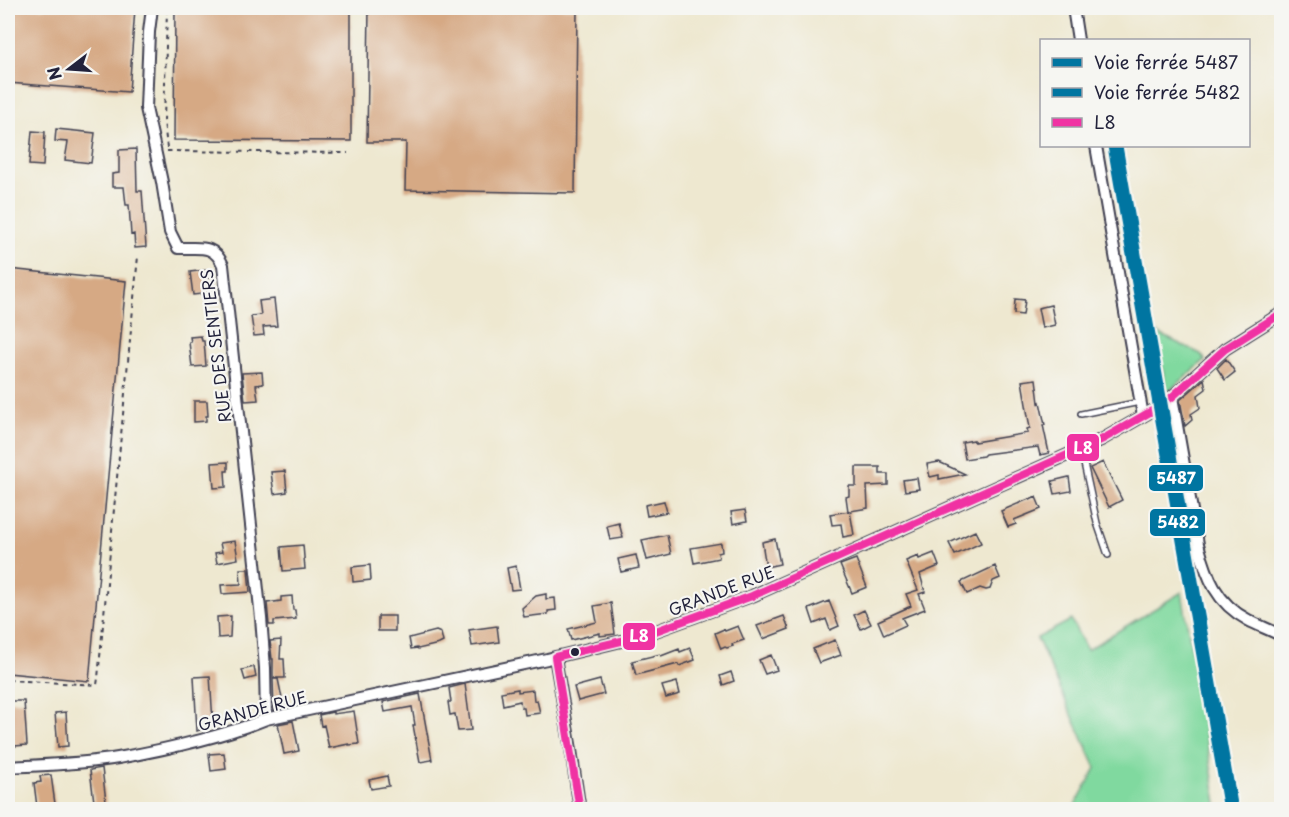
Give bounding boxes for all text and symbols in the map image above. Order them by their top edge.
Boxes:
north arrow [39,39,99,99]
legend [1040,39,1250,147]
text: Voie ferrée 5487 [1094,48,1238,75]
text: N [40,64,67,83]
text: Voie ferrée 5482 [1094,78,1240,105]
text: L8 [1094,108,1116,135]
street label: RUE DES SENTIERS [194,268,236,424]
line badge: L8 [1066,433,1100,462]
text: L8 [1073,435,1093,459]
line badge: 5487 [1148,464,1204,492]
text: 5487 [1156,465,1196,489]
line badge: 5482 [1149,508,1206,537]
text: 5482 [1157,509,1199,533]
street label: GRANDE RUE [665,559,777,621]
line badge: L8 [622,622,656,651]
text: L8 [629,623,649,647]
unlabelled marker [569,646,581,658]
street label: GRANDE RUE [195,684,309,736]

